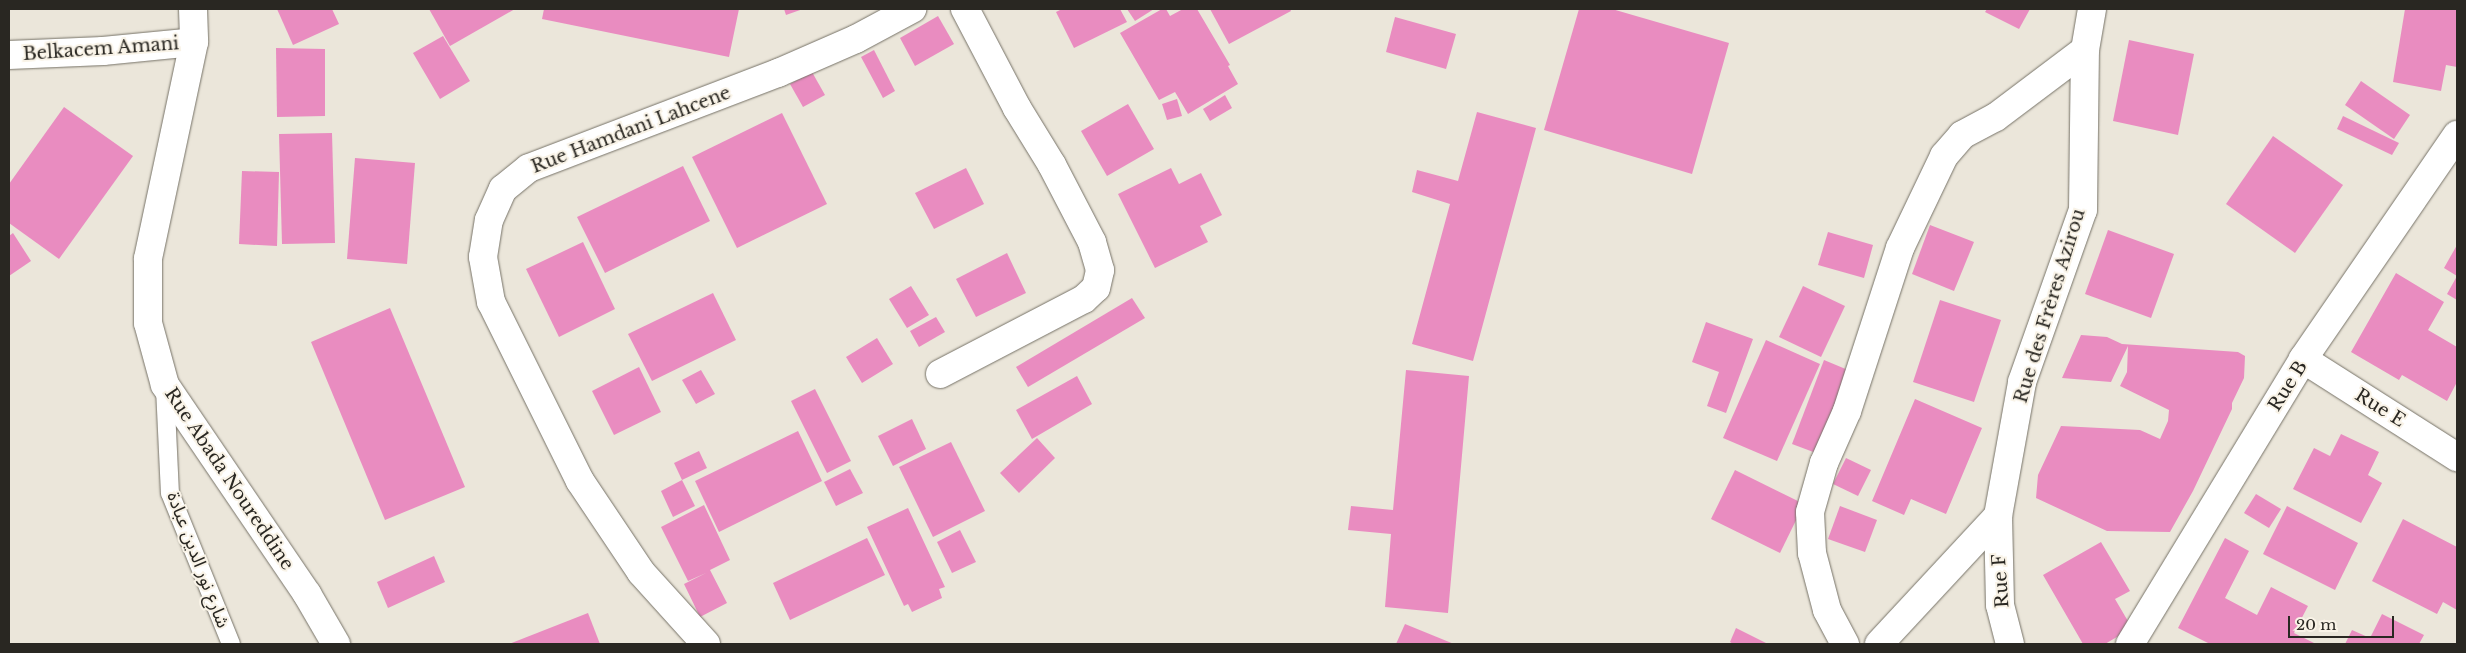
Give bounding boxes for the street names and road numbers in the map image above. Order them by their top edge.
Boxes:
street label: Belkacem Amani [22,33,180,65]
street label: Rue Hamdani Lahcene [528,82,734,178]
street label: Rue des Frères Azirou [2010,206,2090,406]
street label: Rue B [2264,357,2312,415]
street label: Rue Abada Noureddine [160,383,298,575]
street label: Rue E [2351,384,2409,432]
street label: شارع نور الدين عبادة [162,489,234,631]
street label: Rue F [1988,553,2014,609]

